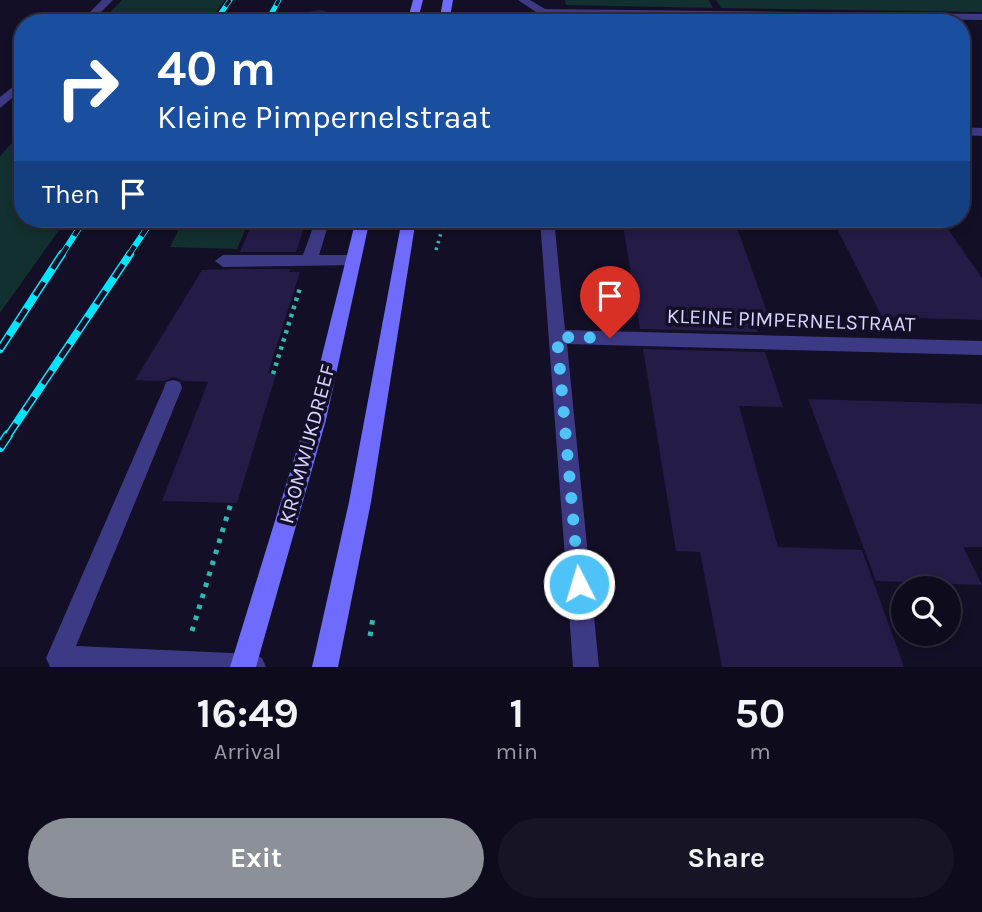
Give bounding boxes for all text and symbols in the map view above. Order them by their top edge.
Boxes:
text: 40 m [157,40,276,97]
icon: right [42,42,133,133]
text: Kleine Pimpernelstraat [157,99,491,136]
icon: arrive [114,175,152,213]
text: Then [42,179,100,210]
pin [580,266,640,338]
icon: arrive [591,277,629,315]
street label: KLEINE PIMPERNELSTRAAT [666,304,916,336]
street label: KROMWIJKDREEF [274,362,340,526]
position arrow [542,547,616,621]
map controls [891,576,961,646]
button: search [891,576,961,646]
text: 16:49 [197,688,299,738]
text: 1 [509,688,524,738]
text: 50 [734,688,785,738]
text: Arrival [214,738,281,765]
text: min [496,738,538,765]
text: m [749,738,771,765]
button: Exit [28,818,484,898]
button: Share [498,818,954,898]

